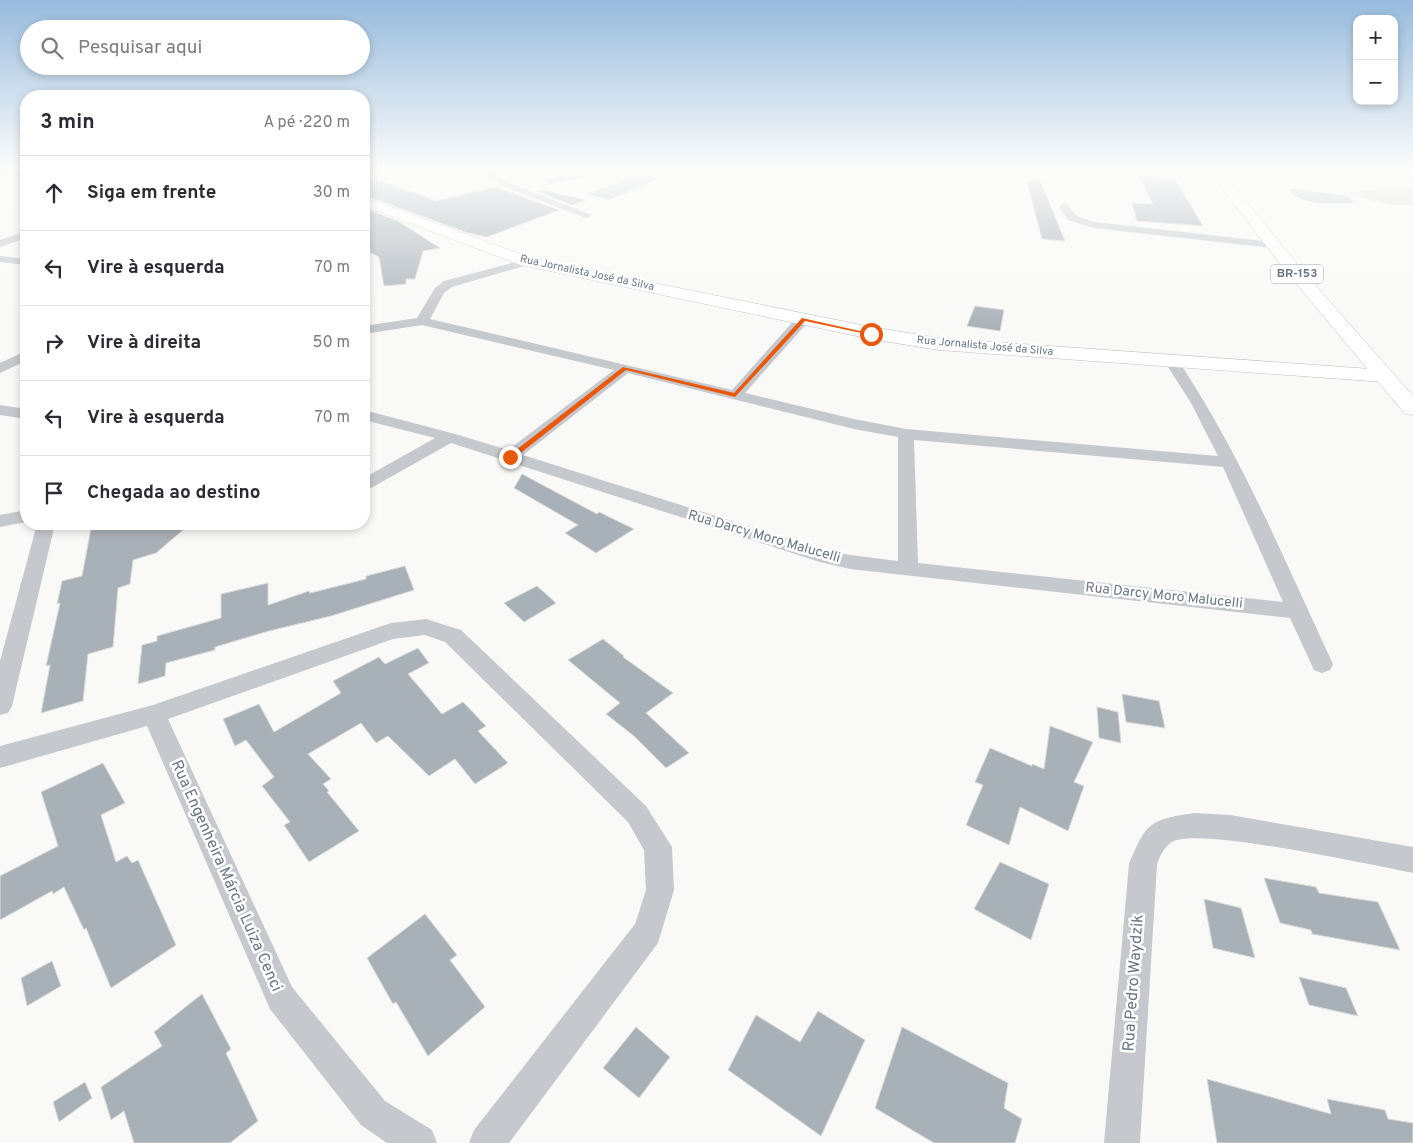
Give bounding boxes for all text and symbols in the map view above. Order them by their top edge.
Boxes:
map controls [1353,15,1398,105]
button: + [1353,15,1398,60]
search box [20,20,370,75]
icon: search [38,34,66,62]
text: Pesquisar aqui [78,36,202,60]
button: − [1353,60,1398,105]
text: 3 min [40,109,95,136]
text: A pé · 220 m [263,113,350,133]
icon: ahead [40,179,68,207]
text: Siga em frente [87,181,216,205]
text: 30 m [313,183,350,203]
street label: Rua Jornalista José da Silva [519,252,656,294]
icon: left [40,254,68,282]
text: Vire à esquerda [87,256,225,280]
text: 70 m [315,258,350,278]
road number: BR-153 [1271,264,1323,284]
route start [860,323,883,346]
icon: right [40,329,68,357]
text: Vire à direita [87,331,201,355]
text: 50 m [313,333,350,353]
street label: Rua Jornalista José da Silva [916,333,1054,359]
icon: left [40,404,68,432]
text: Vire à esquerda [87,406,225,430]
text: 70 m [315,408,350,428]
route end [499,446,522,469]
icon: arrive [40,479,68,507]
text: Chegada ao destino [87,481,261,505]
street label: Rua Darcy Moro Malucelli [686,507,842,567]
street label: Rua Darcy Moro Malucelli [1085,579,1243,613]
street label: Rua Engenheira Márcia Luiza Cenci [166,757,286,995]
street label: Rua Pedro Waydzik [1119,914,1149,1052]

